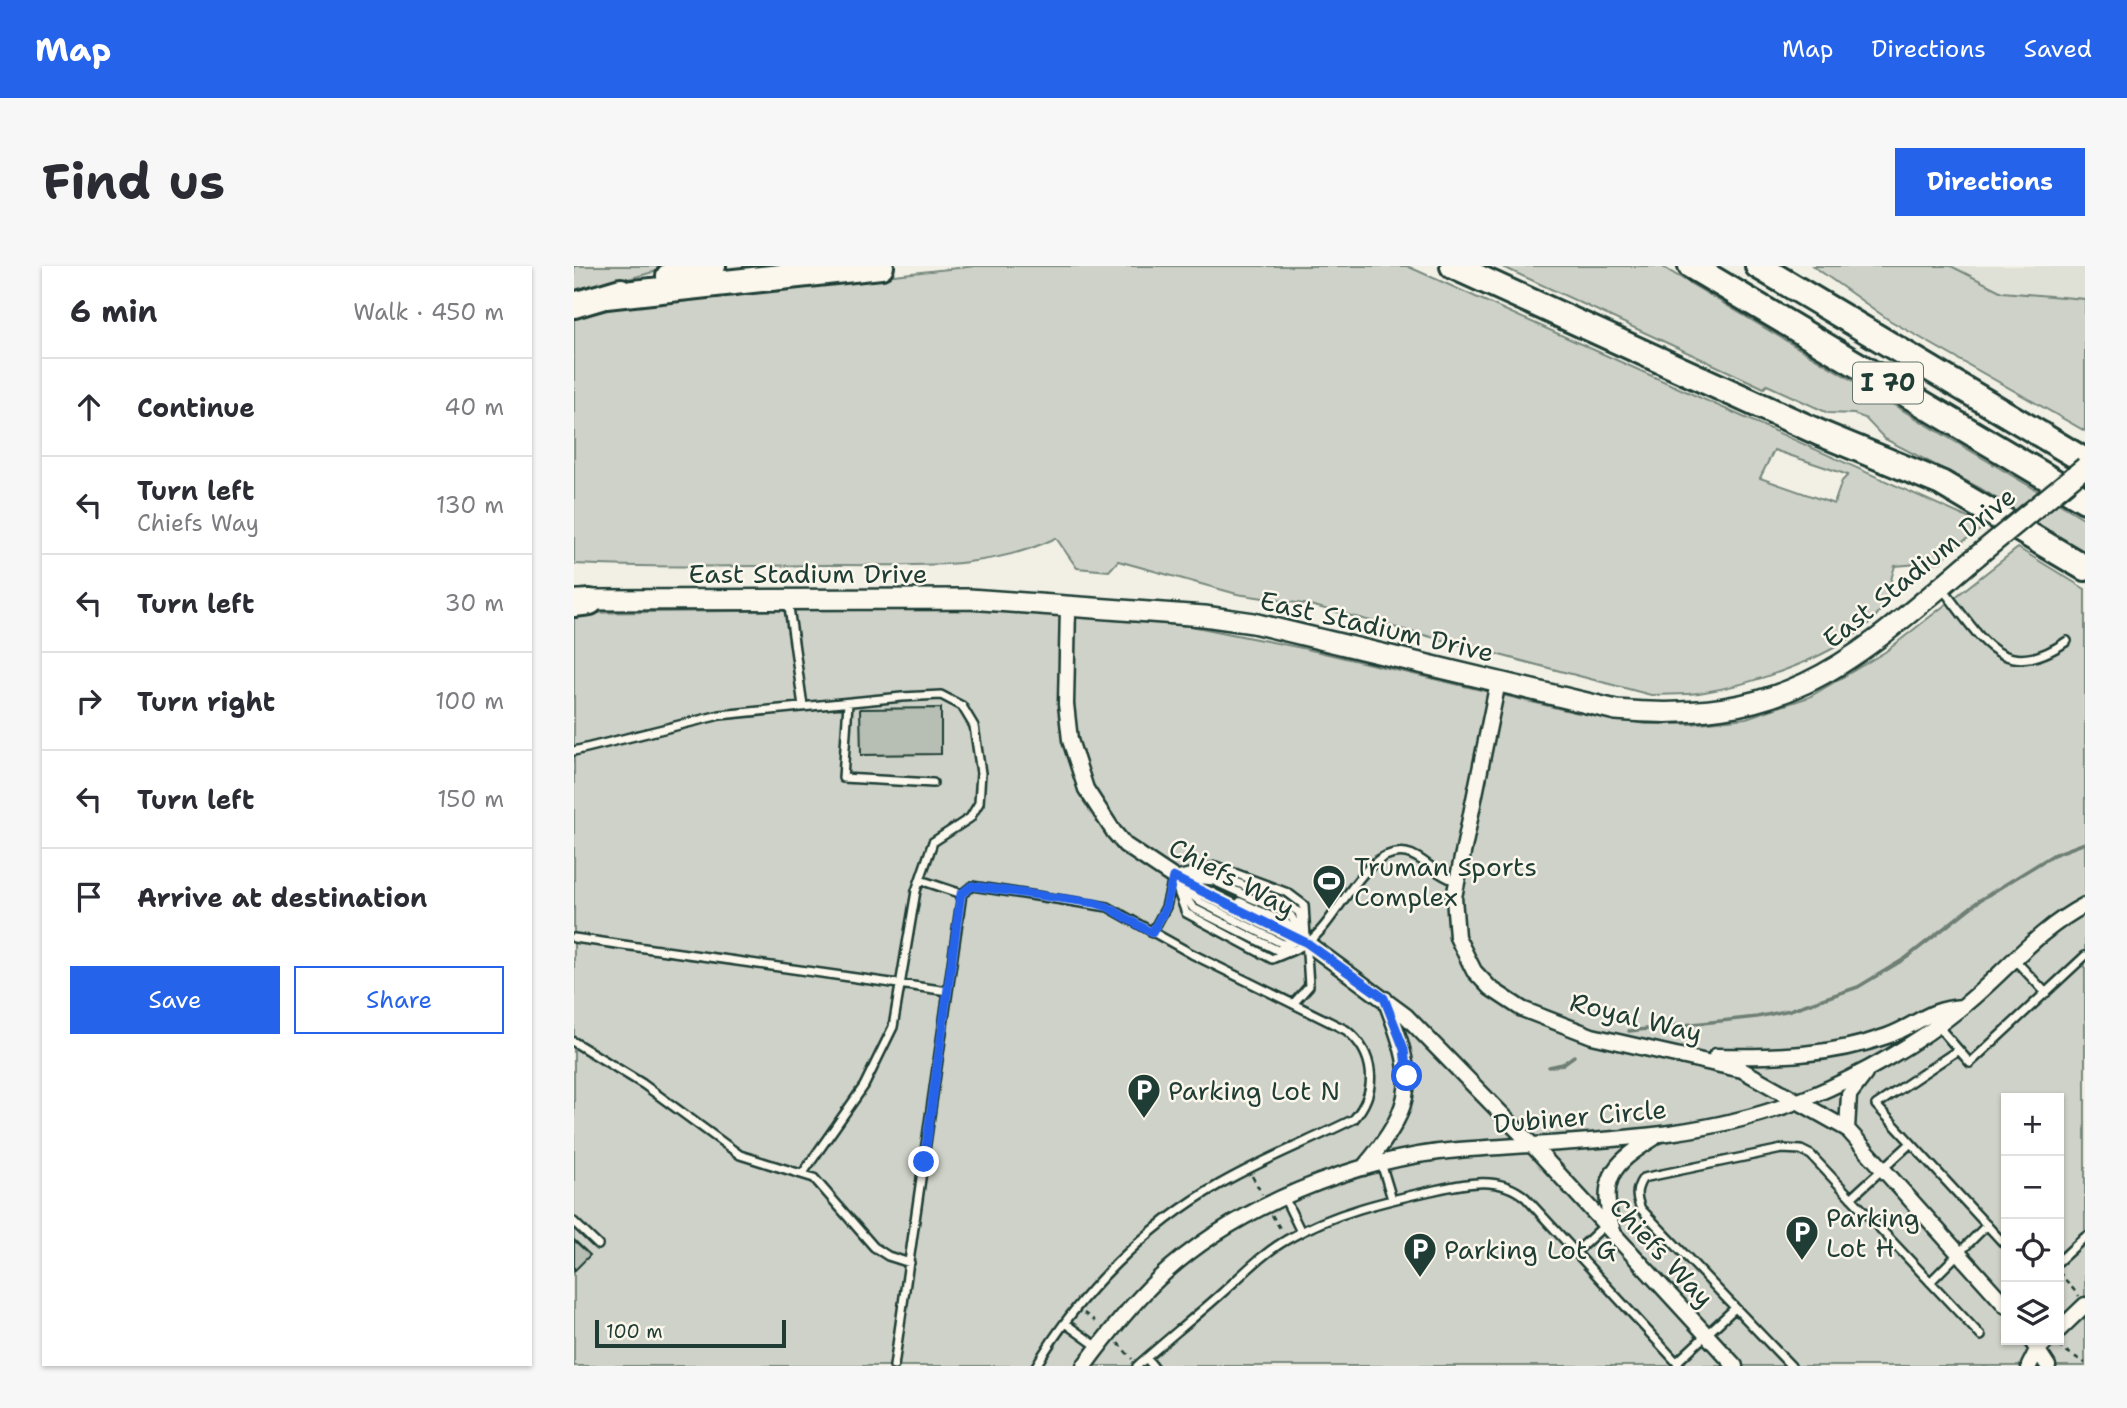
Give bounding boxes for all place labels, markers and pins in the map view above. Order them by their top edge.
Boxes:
place label: Truman Sports Complex [1354,849,1537,914]
sports icon: Truman Sports Complex [1310,862,1348,911]
parking icon: Parking Lot N [1125,1071,1163,1120]
place label: Parking Lot N [1168,1073,1340,1108]
place label: Parking Lot H [1826,1200,1920,1265]
parking icon: Parking Lot H [1783,1213,1821,1262]
parking icon: Parking Lot G [1401,1230,1439,1279]
place label: Parking Lot G [1444,1232,1616,1267]

